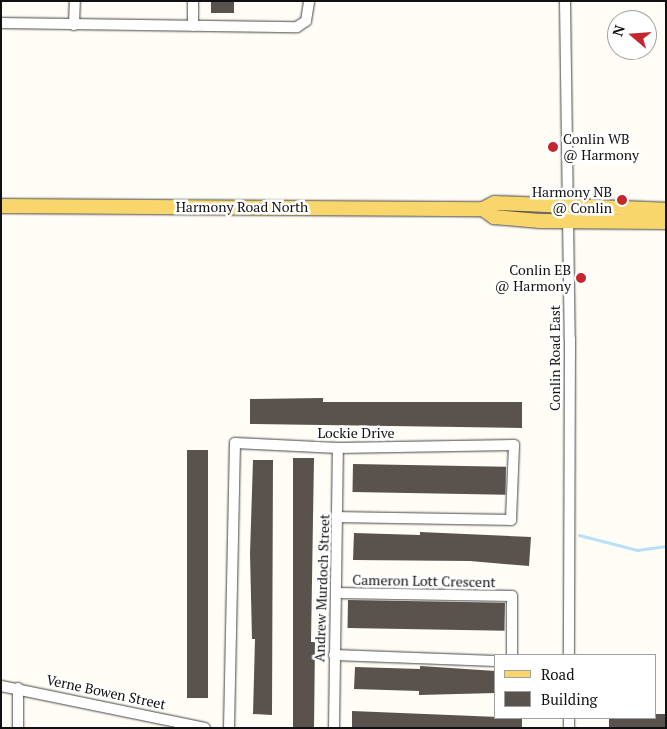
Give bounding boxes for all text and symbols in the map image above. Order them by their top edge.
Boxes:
north arrow [607,10,657,60]
text: N [608,23,629,39]
place label: Conlin WB @ Harmony [563,131,639,164]
marker: Conlin WB @ Harmony [547,141,559,153]
place label: Harmony NB @ Conlin [532,184,612,216]
marker: Harmony NB @ Conlin [616,194,628,206]
street label: Harmony Road North [176,199,308,215]
place label: Conlin EB @ Harmony [495,262,571,294]
marker: Conlin EB @ Harmony [575,272,587,284]
street label: Conlin Road East [547,305,563,411]
street label: Lockie Drive [317,425,395,441]
street label: Andrew Murdoch Street [311,514,333,662]
street label: Cameron Lott Crescent [352,571,496,591]
legend [494,654,657,719]
text: Road [541,664,574,684]
street label: Verne Bowen Street [45,671,167,713]
text: Building [541,689,598,709]

